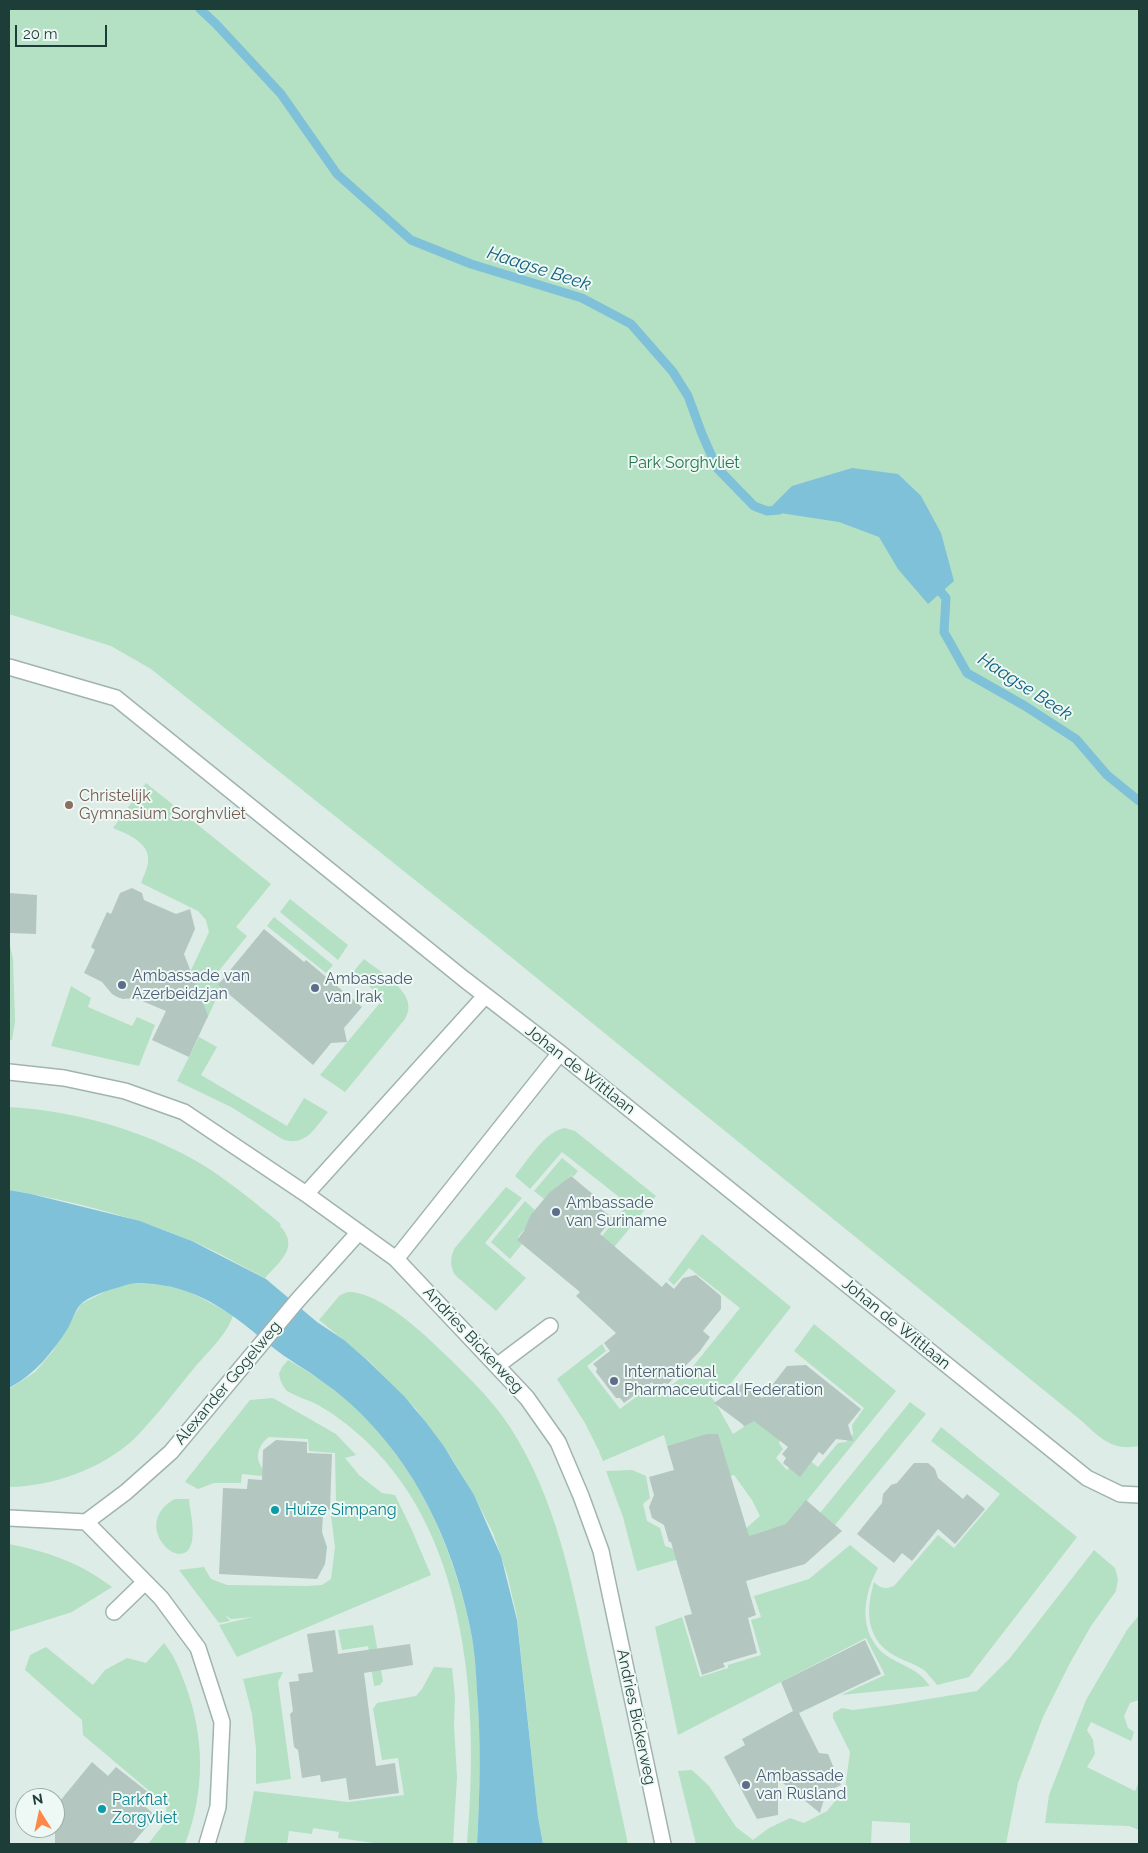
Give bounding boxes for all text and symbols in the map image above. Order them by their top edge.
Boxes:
scale bar [18,15,110,47]
text: 20 m [23,25,58,43]
water label: Haagse Beek [484,242,594,296]
park label: Park Sorghvliet [628,453,740,473]
water label: Haagse Beek [974,649,1076,725]
place label: Christelijk Gymnasium Sorghvliet [79,786,246,824]
marker: Christelijk Gymnasium Sorghvliet [63,799,75,811]
place label: Ambassade van Azerbeidzjan [132,966,250,1004]
place label: Ambassade van Irak [325,969,413,1007]
marker: Ambassade van Azerbeidzjan [116,979,128,991]
marker: Ambassade van Irak [309,982,321,994]
street label: Johan de Wittlaan [521,1021,639,1119]
place label: Ambassade van Suriname [566,1193,667,1231]
marker: Ambassade van Suriname [550,1206,562,1218]
street label: Johan de Wittlaan [838,1274,954,1374]
street label: Andries Bickerweg [419,1283,527,1397]
street label: Alexander Gogelweg [171,1317,285,1449]
place label: International Pharmaceutical Federation [624,1362,823,1400]
marker: International Pharmaceutical Federation [608,1375,620,1387]
place label: Huize Simpang [285,1500,397,1520]
marker: Huize Simpang [269,1504,281,1516]
street label: Andries Bickerweg [612,1647,660,1787]
place label: Ambassade van Rusland [756,1766,846,1804]
marker: Ambassade van Rusland [740,1779,752,1791]
north arrow [15,1788,65,1838]
text: N [31,1790,44,1808]
place label: Parkflat Zorgvliet [112,1790,178,1828]
marker: Parkflat Zorgvliet [96,1803,108,1815]

